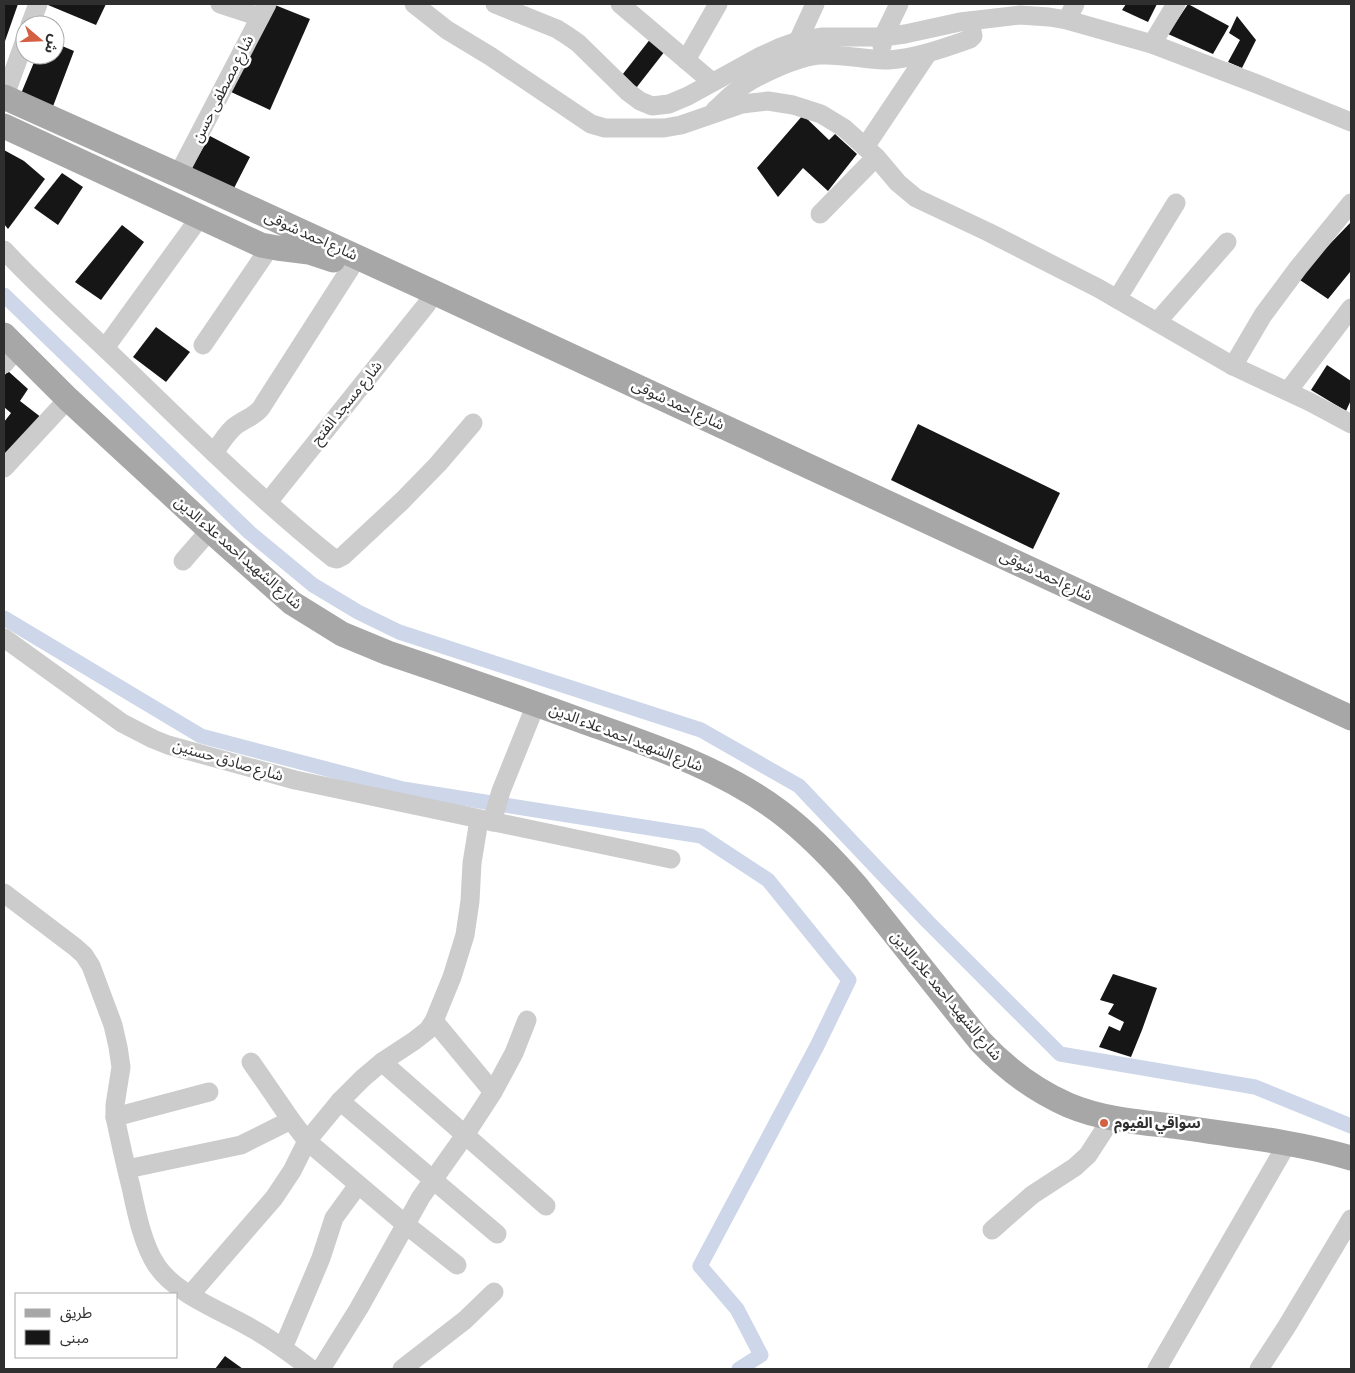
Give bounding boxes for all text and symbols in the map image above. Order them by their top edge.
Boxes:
north arrow [15,15,65,65]
text: ش [42,33,61,55]
street label: شارع مصطفى حسن [190,33,260,147]
street label: شارع احمد شوقى [261,209,360,267]
street label: شارع مسجد الفتح [309,358,388,450]
street label: شارع احمد شوقى [628,377,727,437]
street label: شارع الشهيد احمد علاء الدين [169,494,305,615]
street label: شارع احمد شوقى [996,548,1095,608]
street label: شارع الشهيد احمد علاء الدين [546,702,705,778]
street label: شارع صادق حسنين [170,738,285,788]
street label: شارع الشهيد احمد علاء الدين [885,929,1004,1066]
place label: سواقي الفيوم [1114,1115,1201,1134]
marker: سواقي الفيوم [1098,1117,1110,1129]
legend [15,1293,178,1358]
text: طريق [60,1306,92,1323]
text: مبنى [60,1331,89,1347]

